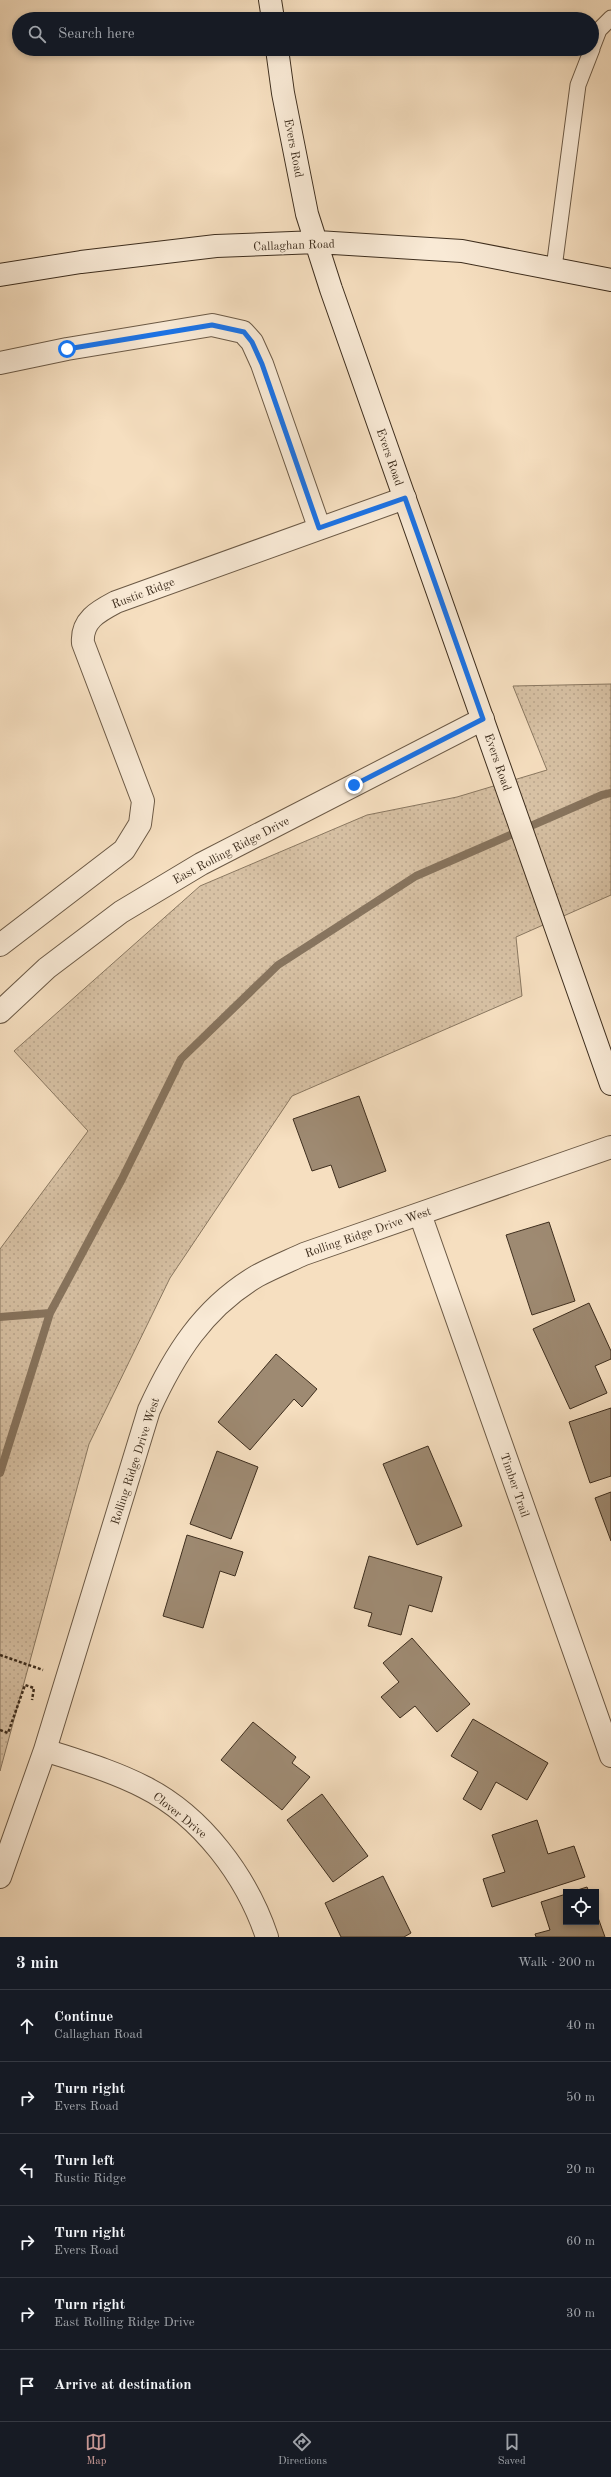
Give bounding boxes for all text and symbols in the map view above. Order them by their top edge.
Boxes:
search box [12,12,599,56]
icon: search [26,23,48,45]
text: Search here [58,27,135,42]
street label: Evers Road [281,118,305,179]
street label: Callaghan Road [253,239,335,253]
route start [58,340,76,358]
street label: Evers Road [374,427,404,488]
street label: Rustic Ridge [110,576,177,611]
street label: Evers Road [482,732,512,793]
route end [345,776,363,794]
street label: East Rolling Ridge Drive [171,815,292,887]
street label: Rolling Ridge Drive West [304,1206,433,1260]
street label: Rolling Ridge Drive West [110,1396,162,1526]
street label: Timber Trail [497,1452,531,1519]
street label: Clover Drive [150,1791,209,1841]
map controls [563,1889,599,1925]
button: locate [563,1889,599,1925]
text: 3 min [16,1955,59,1972]
text: Walk · 200 m [518,1956,595,1969]
text: Continue [54,2010,113,2025]
icon: ahead [16,2015,38,2037]
text: 40 m [566,2019,595,2032]
text: Callaghan Road [54,2028,143,2041]
text: Turn right [54,2082,125,2097]
icon: right [16,2087,38,2109]
text: 50 m [566,2091,595,2104]
text: Evers Road [54,2100,119,2113]
text: Turn left [54,2154,114,2169]
icon: left [16,2159,38,2181]
text: 20 m [566,2163,595,2176]
text: Rustic Ridge [54,2172,126,2185]
text: Turn right [54,2226,125,2241]
icon: right [16,2231,38,2253]
text: 60 m [566,2235,595,2248]
text: Evers Road [54,2244,119,2257]
text: Turn right [54,2298,125,2313]
icon: right [16,2303,38,2325]
text: 30 m [566,2307,595,2320]
text: East Rolling Ridge Drive [54,2316,195,2329]
icon: arrive [16,2375,38,2397]
text: Arrive at destination [54,2378,192,2393]
tab: Map [85,2431,107,2469]
tab: Directions [278,2431,327,2469]
tab: Saved [498,2431,526,2469]

